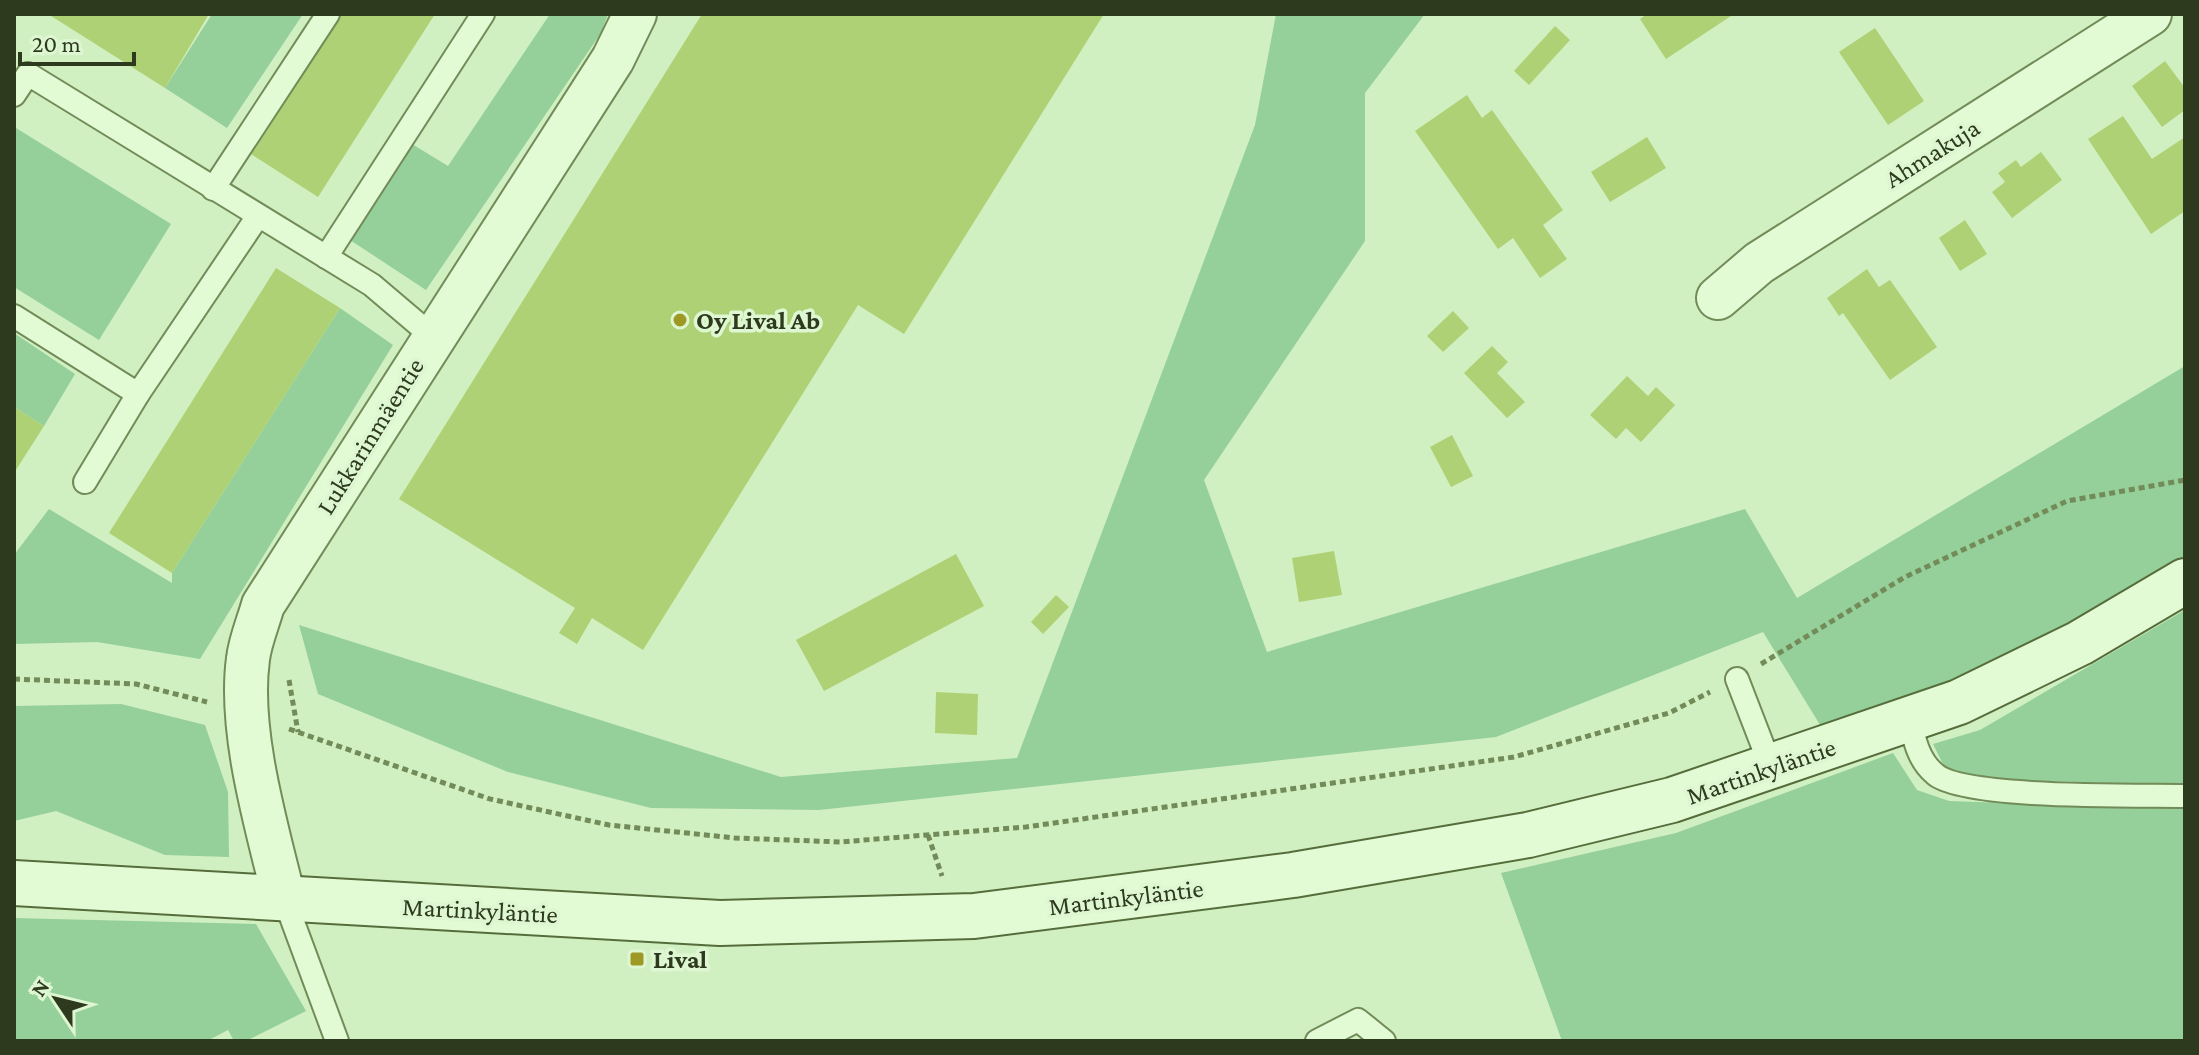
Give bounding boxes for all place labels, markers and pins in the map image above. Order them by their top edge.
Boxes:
place label: Oy Lival Ab [696,306,820,335]
marker: Oy Lival Ab [671,311,689,329]
place label: Lival [653,945,708,974]
marker: Lival [628,950,646,968]

